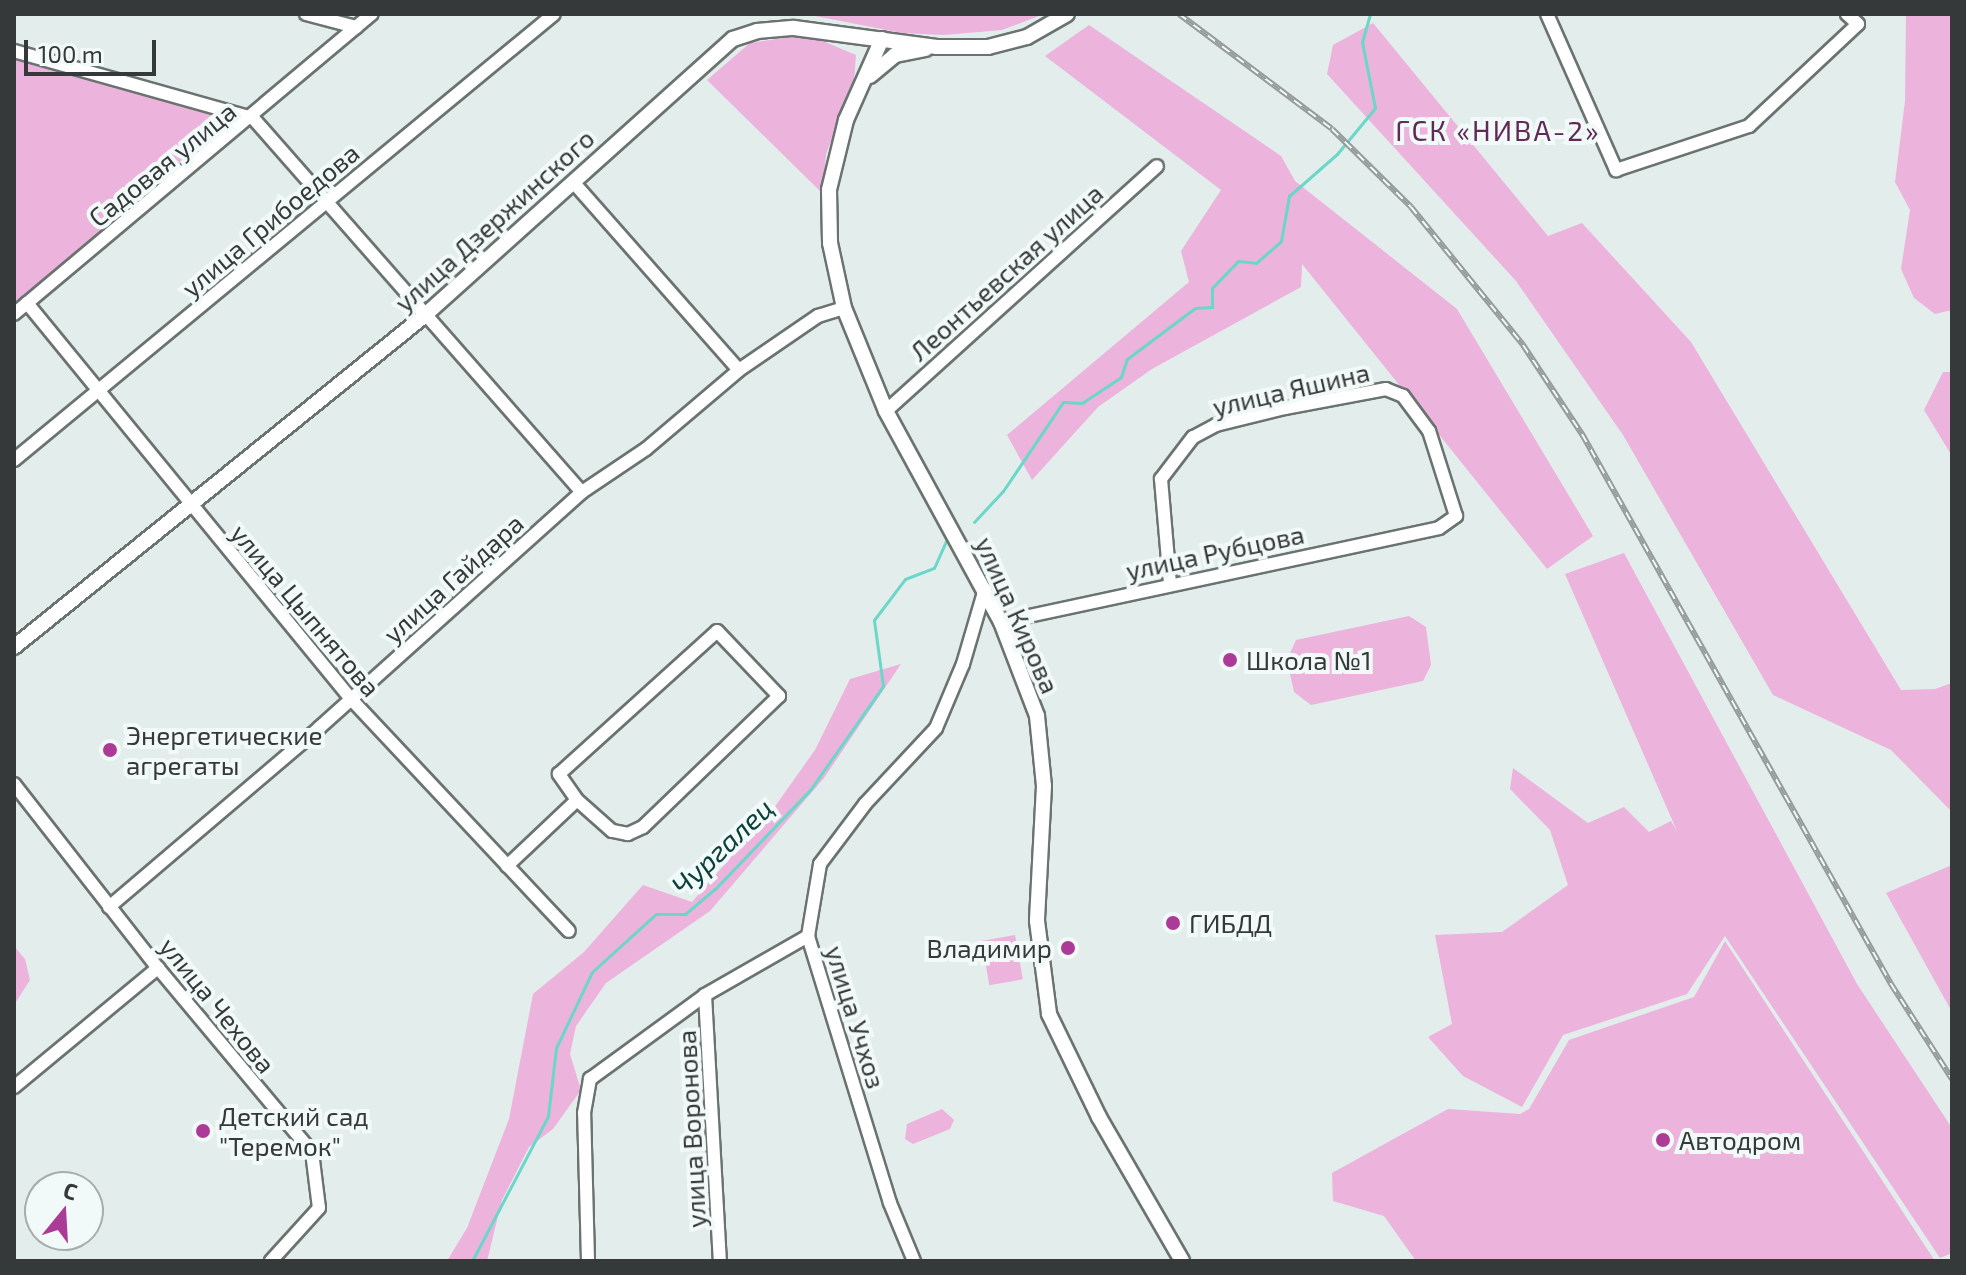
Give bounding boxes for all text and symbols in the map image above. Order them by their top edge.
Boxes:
scale bar [28,24,160,74]
text: 100 m [38,39,103,68]
street label: Садовая улица [82,95,242,233]
district label: ГСК «НИВА-2» [1395,113,1601,147]
street label: улица Дзержинского [388,122,600,318]
street label: улица Грибоедова [175,137,365,303]
street label: Леонтьевская улица [903,177,1109,367]
street label: улица Яшина [1210,356,1372,422]
street label: улица Гайдара [377,507,529,649]
street label: улица Цыпнятова [225,517,387,703]
street label: улица Рубцова [1123,518,1307,586]
street label: улица Кирова [970,532,1066,698]
place label: Школа №1 [1246,644,1372,676]
marker: Школа №1 [1221,651,1239,669]
place label: Энергетические агрегаты [126,719,323,780]
marker: Энергетические агрегаты [101,741,119,759]
water label: Чургалец [664,790,780,902]
place label: ГИБДД [1189,907,1272,939]
marker: ГИБДД [1164,914,1182,932]
street label: улица Чехова [154,931,282,1079]
place label: Владимир [927,932,1052,964]
marker: Владимир [1059,939,1077,957]
street label: улица Учхоз [819,942,893,1092]
street label: улица Воронова [670,1029,712,1229]
place label: Детский сад "Теремок" [219,1100,369,1162]
marker: Детский сад "Теремок" [194,1122,212,1140]
place label: Автодром [1679,1124,1801,1156]
marker: Автодром [1654,1131,1672,1149]
north arrow [24,1171,104,1251]
text: С [61,1176,81,1204]

